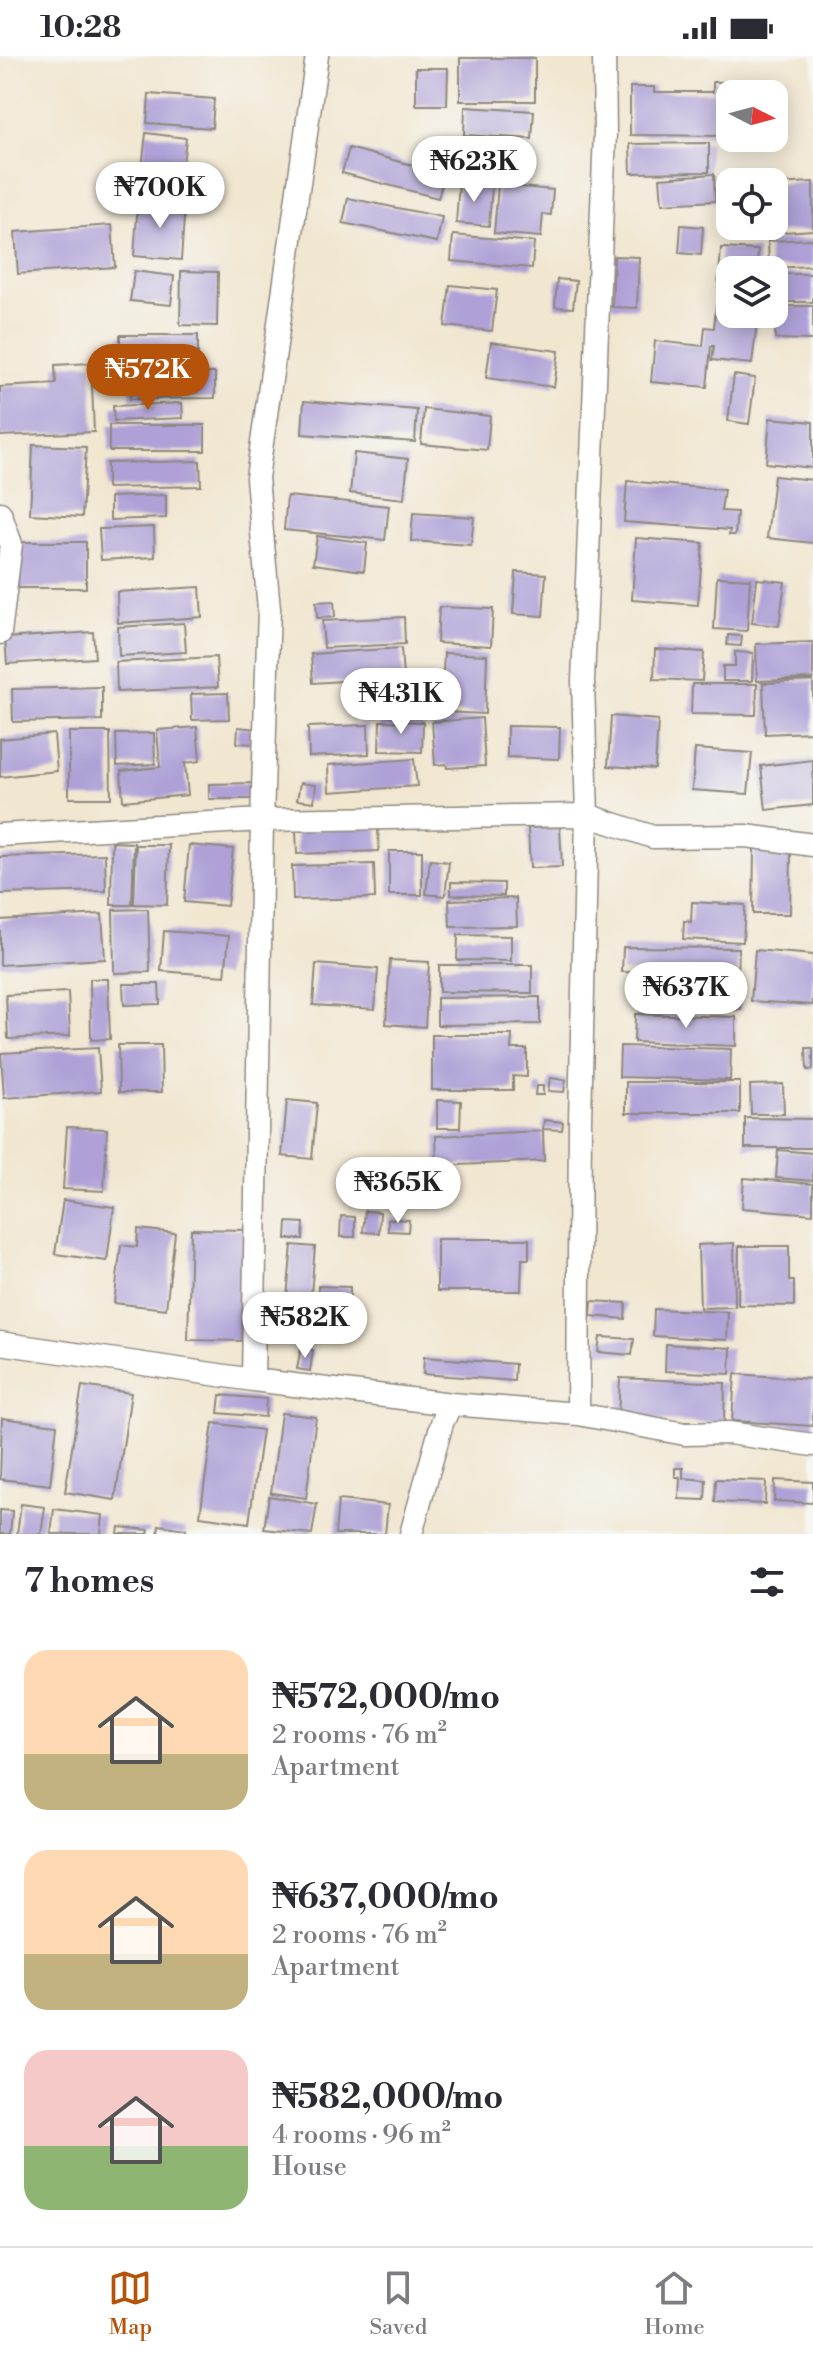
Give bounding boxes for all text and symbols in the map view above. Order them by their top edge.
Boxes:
text: 10:28 [40,9,121,47]
north arrow [716,80,788,152]
map controls [716,80,788,328]
pin: ₦623K [418,136,530,204]
text: ₦623K [430,146,518,178]
pin: ₦700K [104,162,216,230]
button: locate [716,168,788,240]
text: ₦700K [114,172,206,204]
button: layers [716,256,788,328]
pin: ₦572K [92,344,204,412]
text: ₦572K [105,354,191,386]
pin: ₦431K [345,668,457,736]
text: ₦431K [358,678,444,710]
pin: ₦637K [630,962,742,1030]
text: ₦637K [642,972,730,1004]
pin: ₦365K [342,1157,454,1225]
text: ₦365K [354,1167,442,1199]
pin: ₦582K [249,1292,361,1360]
text: ₦582K [260,1302,350,1334]
icon: filters [745,1560,789,1604]
text: 7 homes [24,1561,154,1603]
text: ₦572,000/mo [272,1677,500,1719]
icon: home [88,1682,184,1778]
text: 2 rooms · 76 m² [272,1719,447,1751]
text: Apartment [272,1751,400,1783]
text: ₦637,000/mo [272,1877,499,1919]
icon: home [88,1882,184,1978]
text: 2 rooms · 76 m² [272,1919,447,1951]
text: Apartment [272,1951,400,1983]
text: ₦582,000/mo [272,2077,503,2119]
icon: home [88,2082,184,2178]
text: 4 rooms · 96 m² [272,2119,451,2151]
text: House [272,2151,347,2183]
tab: Map [108,2266,152,2341]
tab: Saved [369,2266,427,2341]
tab: Home [644,2266,705,2341]

